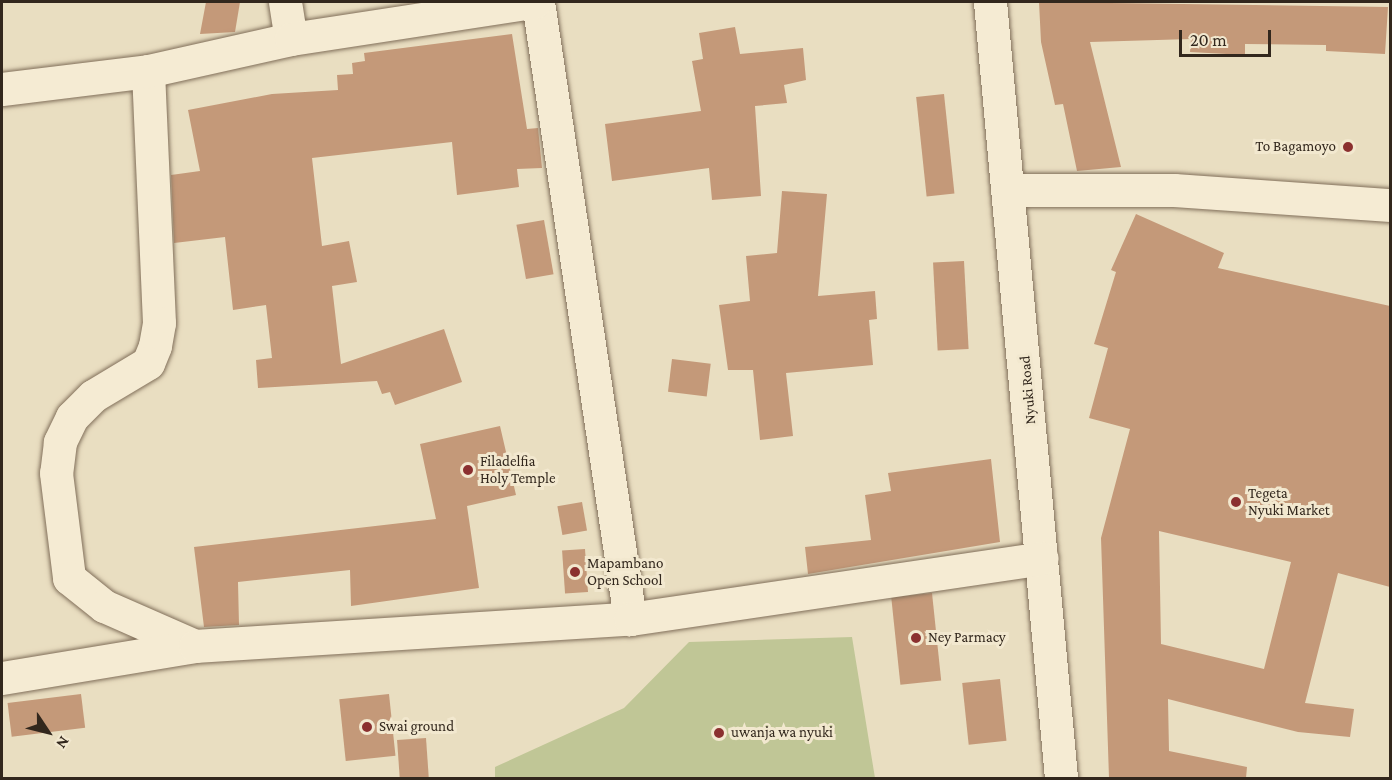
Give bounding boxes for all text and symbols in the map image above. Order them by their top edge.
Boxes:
scale bar [1182,18,1274,56]
text: 20 m [1190,30,1227,50]
place label: To Bagamoyo [1255,138,1336,156]
marker: To Bagamoyo [1341,140,1355,154]
street label: Nyuki Road [1016,355,1040,425]
place label: Filadelfia Holy Temple [480,452,556,487]
marker: Filadelfia Holy Temple [461,463,475,477]
place label: Tegeta Nyuki Market [1248,484,1330,519]
marker: Tegeta Nyuki Market [1229,495,1243,509]
place label: Mapambano Open School [587,554,663,589]
marker: Mapambano Open School [568,565,582,579]
place label: Ney Parmacy [928,629,1006,647]
marker: Ney Parmacy [909,631,923,645]
north arrow [18,702,78,762]
place label: Swai ground [379,718,454,736]
marker: Swai ground [360,720,374,734]
place label: uwanja wa nyuki [731,724,833,742]
marker: uwanja wa nyuki [712,726,726,740]
text: N [53,733,73,752]

